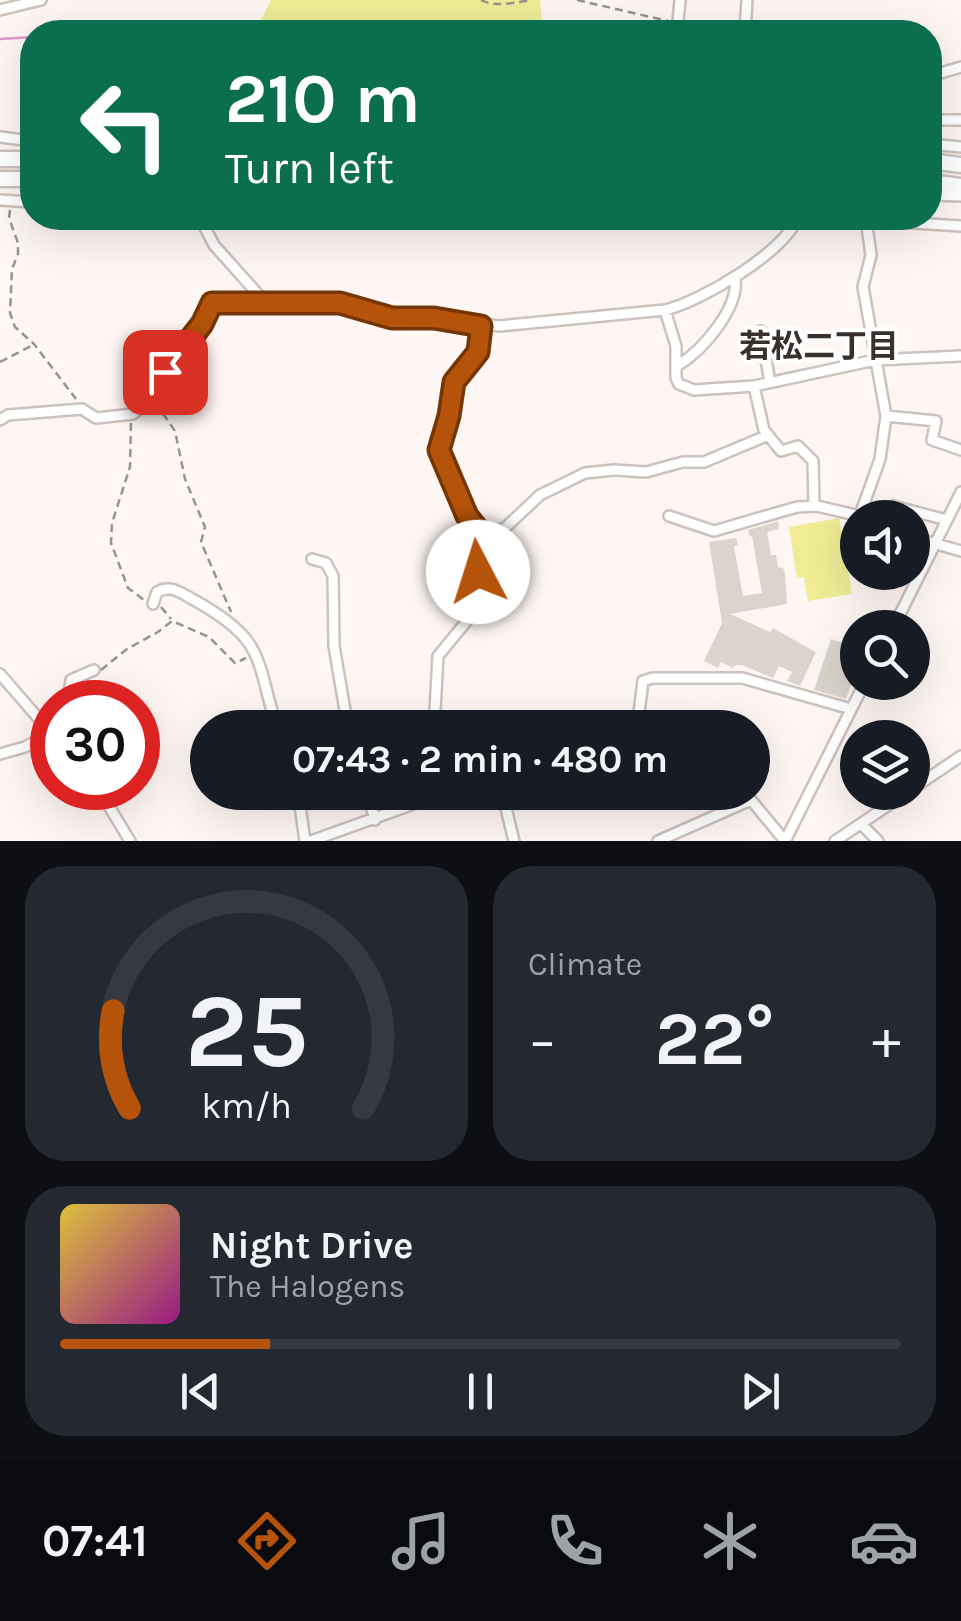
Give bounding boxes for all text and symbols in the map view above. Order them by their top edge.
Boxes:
text: 210 m [225,58,421,140]
icon: left [60,60,190,190]
text: Turn left [225,142,394,194]
district label: 若松二丁目 [739,328,899,365]
pin [123,330,208,415]
icon: arrive [138,345,193,400]
map controls [840,500,930,810]
button: sound [840,500,930,590]
position arrow [426,520,530,624]
button: search [840,610,930,700]
speed limit sign: 30 [30,680,160,810]
button: layers [840,720,930,810]
text: 07:43 · 2 min · 480 m [292,737,668,782]
text: Climate [528,946,642,983]
text: 25 [185,971,308,1092]
text: 22° [655,995,774,1083]
text: − [528,1008,557,1072]
text: + [872,1008,901,1072]
text: km/h [201,1085,292,1127]
text: Night Drive [210,1223,413,1268]
text: The Halogens [210,1268,405,1305]
icon: previous [173,1364,228,1419]
icon: pause [453,1364,508,1419]
icon: next [733,1364,788,1419]
icon: directions [232,1506,302,1576]
icon: music [386,1506,456,1576]
icon: phone [540,1506,610,1576]
icon: climate [695,1506,765,1576]
icon: car [849,1506,919,1576]
text: 07:41 [42,1515,148,1567]

